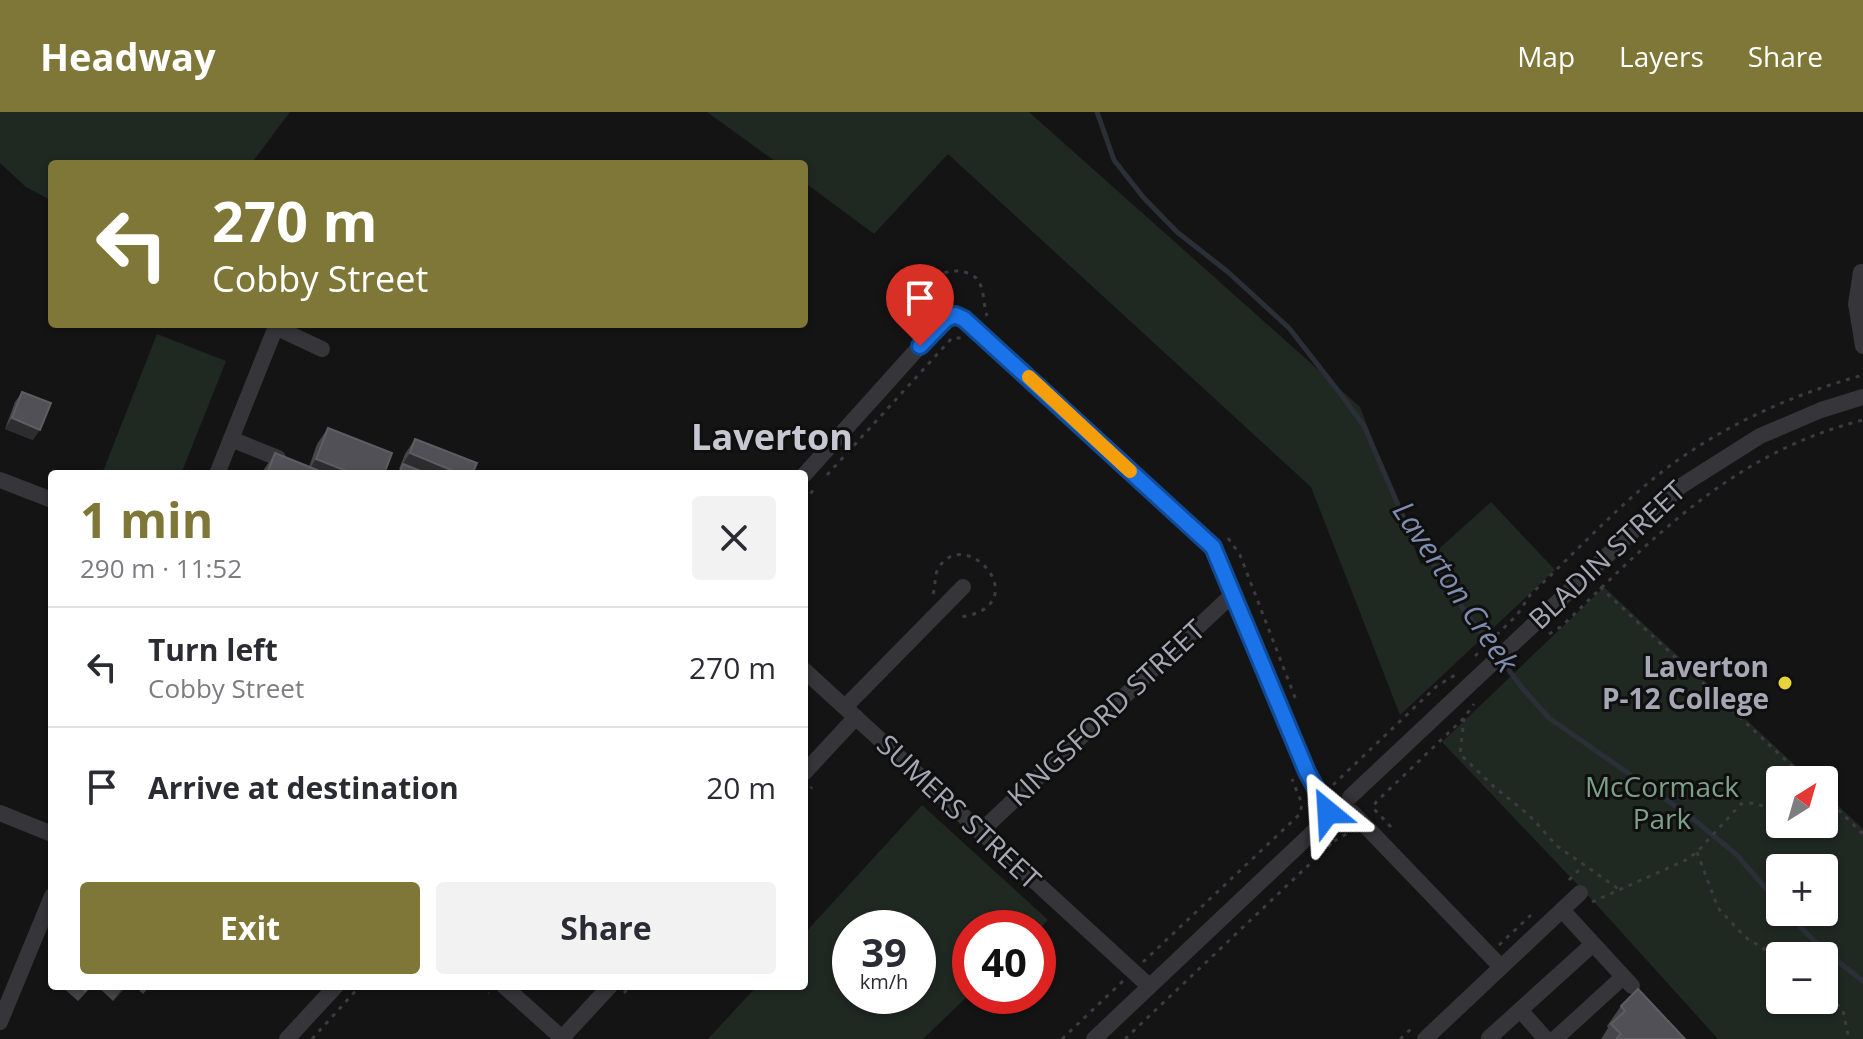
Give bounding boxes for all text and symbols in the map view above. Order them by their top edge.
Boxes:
text: Headway [40,30,216,82]
text: Map [1517,37,1575,75]
text: Layers [1619,37,1704,75]
text: Share [1748,37,1823,75]
text: 270 m [212,182,378,258]
icon: left [80,192,184,296]
text: Cobby Street [212,254,428,303]
pin [886,264,954,346]
icon: arrive [898,276,942,320]
district label: Laverton [691,412,853,461]
street label: BLADIN STREET [1520,471,1693,637]
text: 1 min [80,487,213,552]
water label: Laverton Creek [1384,493,1529,681]
button: close [692,496,776,580]
text: 290 m · 11:52 [80,550,242,586]
street label: KINGSFORD STREET [998,610,1213,814]
text: Turn left [148,629,278,670]
icon: left [80,645,124,689]
text: 270 m [689,647,776,688]
place label: Laverton P-12 College [1602,647,1769,717]
text: Cobby Street [148,670,304,706]
marker: Laverton P-12 College [1776,674,1794,692]
street label: SUMERS STREET [870,725,1050,898]
icon: arrive [80,765,124,809]
north arrow [1766,766,1838,838]
map controls [1766,766,1838,1014]
text: Arrive at destination [148,767,459,808]
text: 20 m [706,767,776,808]
park label: McCormack Park [1585,767,1739,837]
position arrow [1286,770,1370,854]
button: + [1766,854,1838,926]
button: Exit [80,882,420,974]
button: Share [436,882,776,974]
speed limit sign: 40 [952,910,1056,1014]
text: 39 [861,924,907,979]
button: − [1766,942,1838,1014]
text: km/h [860,968,908,995]

